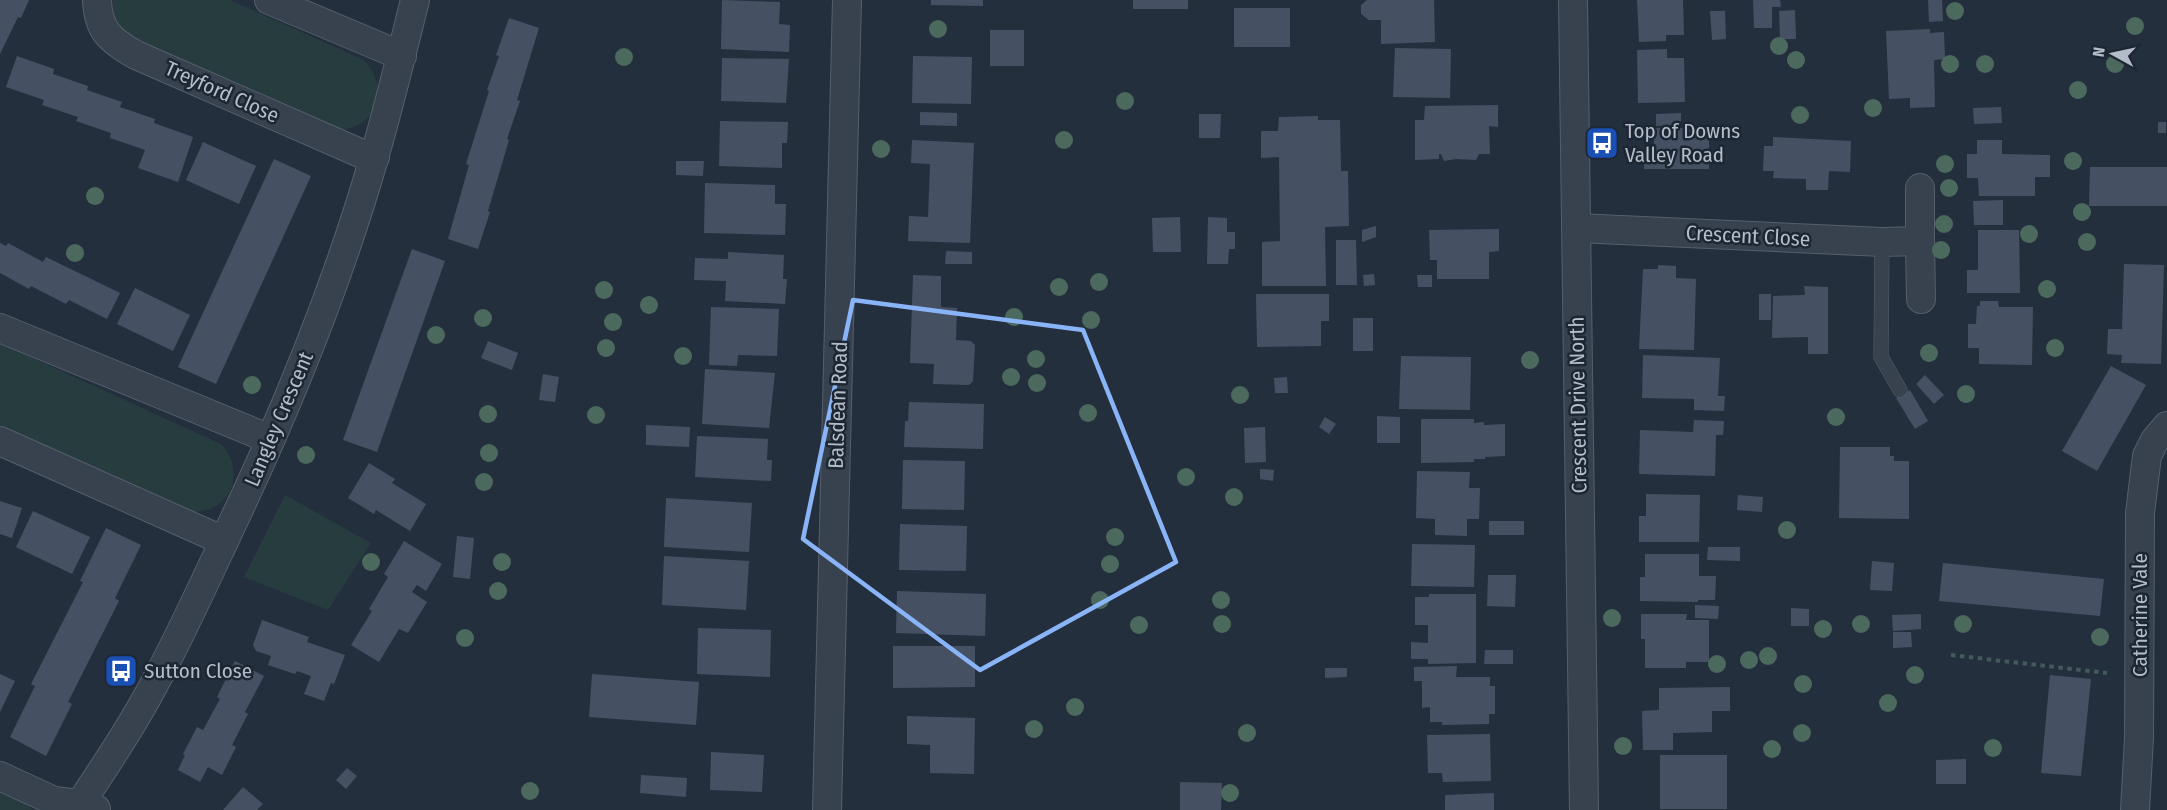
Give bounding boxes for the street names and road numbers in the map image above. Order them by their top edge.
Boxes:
street label: Treyford Close [161,55,283,129]
street label: Crescent Close [1685,220,1811,252]
street label: Crescent Drive North [1563,316,1593,494]
street label: Balsdean Road [823,341,853,469]
street label: Langley Crescent [239,348,319,490]
street label: Catherine Vale [2127,553,2153,677]

